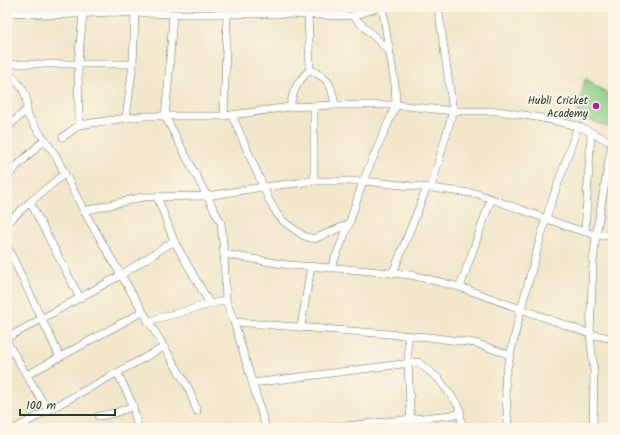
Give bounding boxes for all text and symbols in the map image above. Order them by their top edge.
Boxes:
place label: Hubli Cricket Academy [528,92,589,123]
marker: Hubli Cricket Academy [591,101,601,111]
scale bar [20,391,115,417]
text: 100 m [26,396,57,415]

